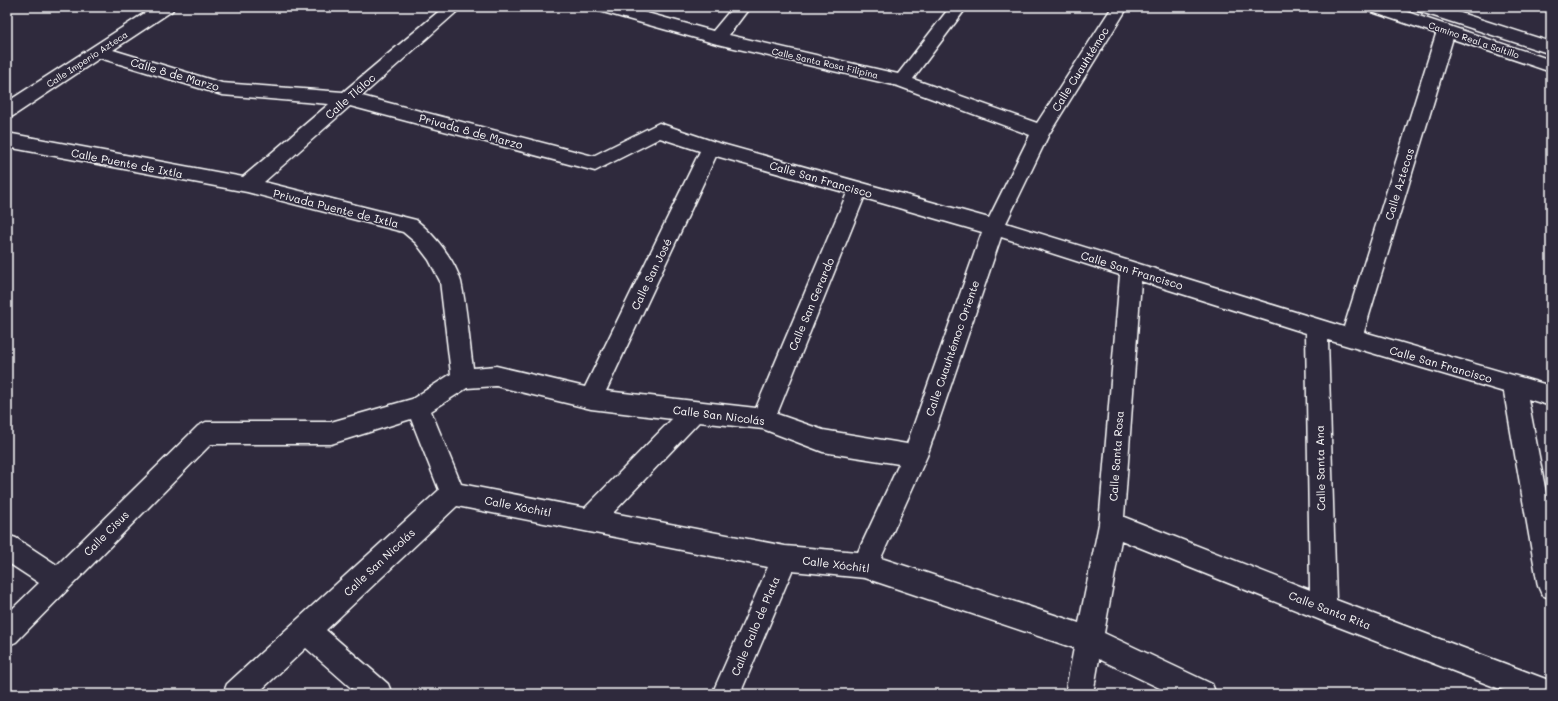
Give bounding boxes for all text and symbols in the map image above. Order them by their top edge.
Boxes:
street label: Camino Real a Saltillo [1427,19,1521,61]
street label: Calle Cuauhtémoc [1048,24,1112,114]
street label: Calle Imperio Azteca [44,28,130,89]
street label: Calle Santa Rosa Filipina [771,45,880,81]
street label: Calle 8 de Marzo [129,54,222,94]
street label: Calle Tláloc [322,70,378,122]
street label: Privada 8 de Marzo [417,110,525,152]
street label: Calle Puente de Ixtla [70,145,184,181]
street label: Calle Aztecas [1381,146,1417,222]
street label: Calle San Francisco [768,157,874,201]
street label: Privada Puente de Ixtla [272,185,400,231]
street label: Calle San José [627,236,675,312]
street label: Calle San Francisco [1079,247,1185,293]
street label: Calle San Gerardo [785,255,838,353]
street label: Calle Cuauhtémoc Oriente [922,278,982,418]
street label: Calle San Francisco [1388,342,1494,386]
street label: Calle San Nicolás [672,402,766,428]
street label: Calle Santa Rosa [1105,410,1127,502]
street label: Calle Santa Ana [1312,425,1328,511]
street label: Calle Xóchitl [484,492,552,520]
street label: Calle Cisus [80,507,132,559]
street label: Calle San Nicolás [340,525,418,599]
street label: Calle Xóchitl [802,552,870,576]
street label: Calle Gallo de Plata [727,574,783,678]
street label: Calle Santa Rita [1287,587,1373,633]

